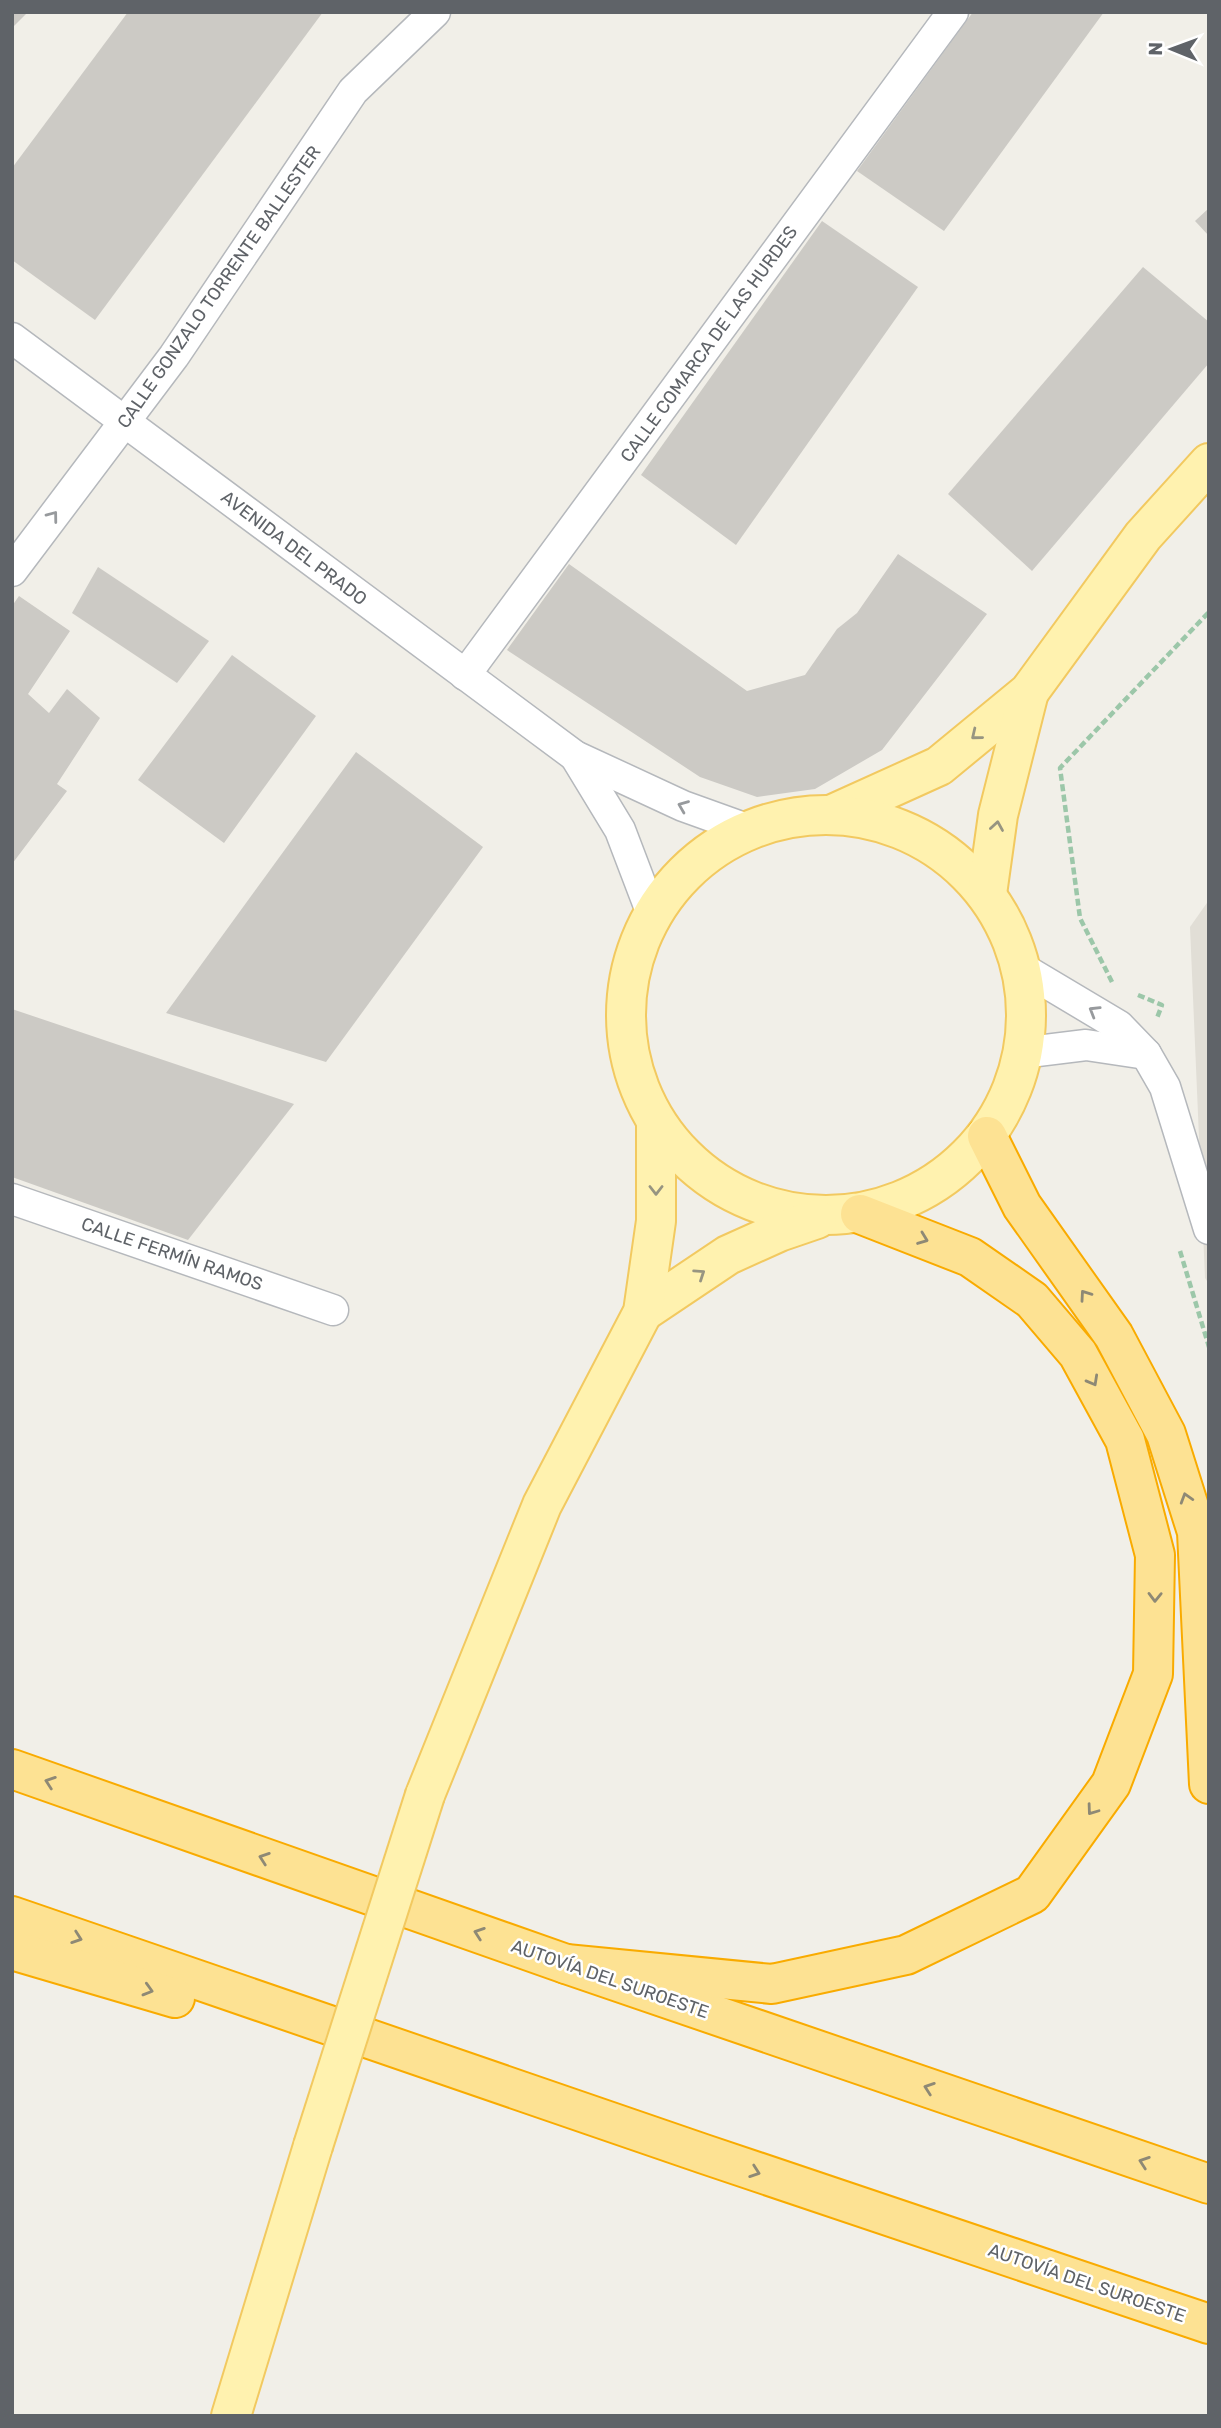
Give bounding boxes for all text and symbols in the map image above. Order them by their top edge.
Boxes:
north arrow [1137,14,1207,84]
text: N [1144,42,1167,56]
street label: CALLE GONZALO TORRENTE BALLESTER [113,141,326,432]
street label: CALLE COMARCA DE LAS HURDES [616,222,802,466]
street label: AVENIDA DEL PRADO [217,486,371,610]
one-way arrow [45,511,57,524]
one-way arrow [972,727,985,739]
one-way arrow [677,800,689,814]
one-way arrow [989,820,1004,832]
one-way arrow [1088,1006,1101,1019]
one-way arrow [648,1186,664,1196]
street label: CALLE FERMÍN RAMOS [78,1213,266,1295]
one-way arrow [917,1231,929,1245]
one-way arrow [692,1270,705,1282]
one-way arrow [1081,1290,1094,1303]
one-way arrow [1085,1374,1098,1387]
one-way arrow [1180,1492,1195,1504]
one-way arrow [1147,1591,1162,1602]
one-way arrow [44,1776,56,1790]
one-way arrow [1088,1802,1100,1815]
one-way arrow [259,1852,271,1866]
one-way arrow [473,1927,485,1941]
one-way arrow [70,1930,82,1944]
street label: AUTOVÍA DEL SUROESTE [508,1935,712,2023]
one-way arrow [142,1982,154,1997]
one-way arrow [923,2082,936,2096]
one-way arrow [1139,2156,1151,2170]
one-way arrow [749,2164,761,2178]
street label: AUTOVÍA DEL SUROESTE [985,2239,1189,2327]

